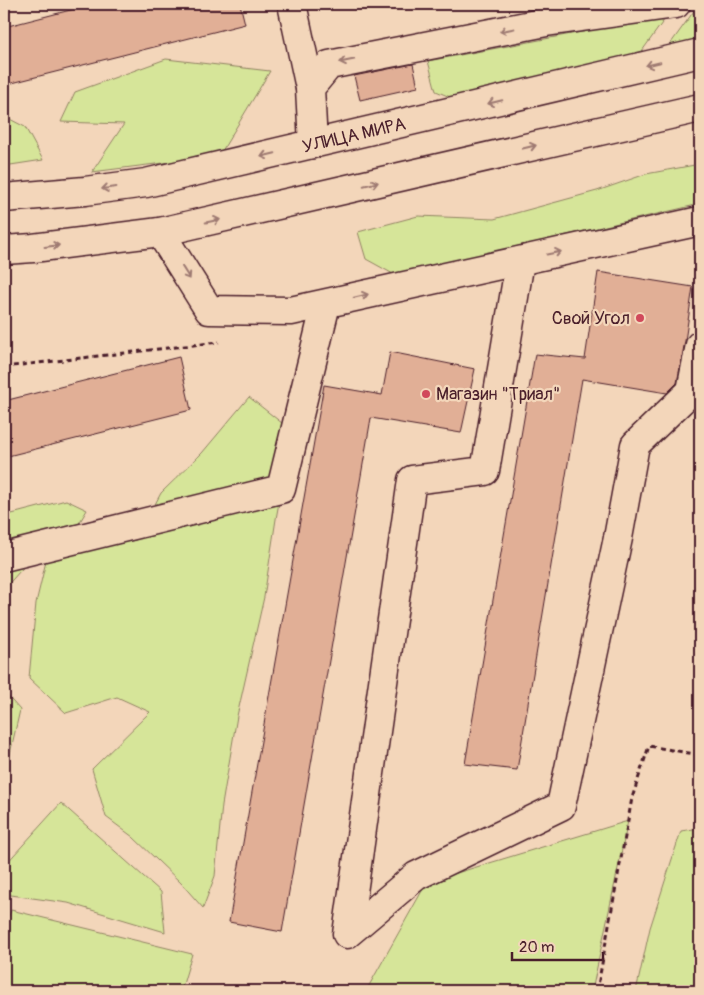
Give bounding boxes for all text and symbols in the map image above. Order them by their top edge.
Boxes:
one-way arrow [499,25,515,35]
one-way arrow [340,57,356,66]
one-way arrow [645,60,661,69]
one-way arrow [487,98,503,107]
street label: УЛИЦА МИРА [300,112,408,159]
one-way arrow [521,142,537,151]
one-way arrow [261,151,277,160]
one-way arrow [363,179,379,188]
one-way arrow [102,183,118,193]
one-way arrow [204,216,220,225]
one-way arrow [44,241,60,251]
one-way arrow [546,248,562,257]
one-way arrow [181,266,191,280]
one-way arrow [353,291,369,300]
place label: Свой Угол [552,307,630,330]
marker: Свой Угол [634,312,646,324]
place label: Магазин "Триал" [436,383,560,406]
marker: Магазин "Триал" [420,388,432,400]
scale bar [512,930,603,962]
text: 20 m [519,938,554,957]

